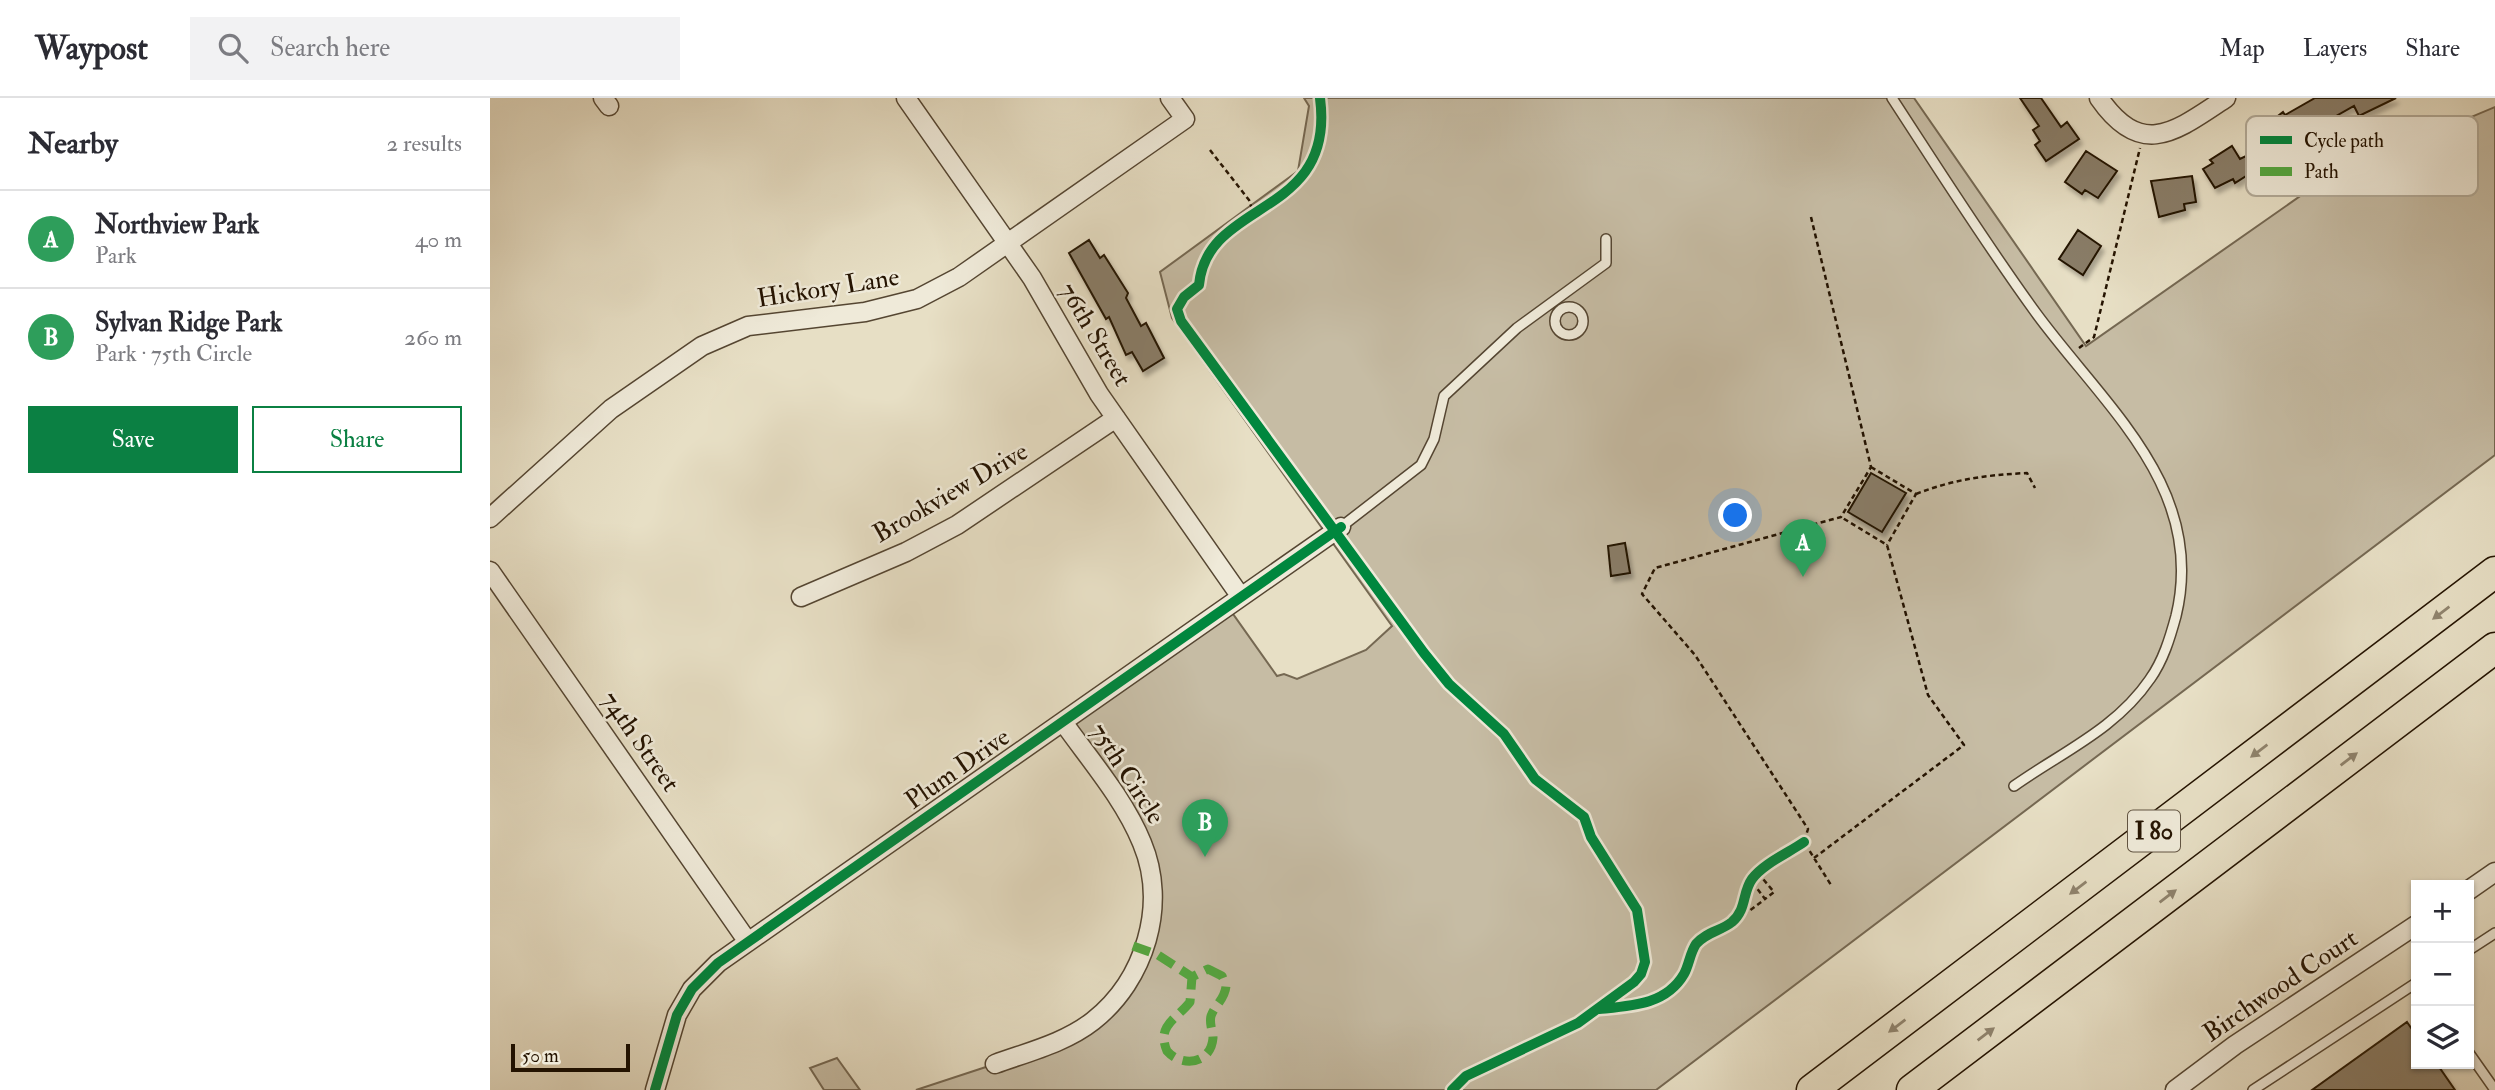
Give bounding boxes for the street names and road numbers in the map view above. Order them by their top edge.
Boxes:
street label: Hickory Lane [755,261,902,315]
street label: 76th Street [1052,277,1139,392]
street label: Brookview Drive [867,436,1034,550]
street label: 74th Street [594,685,686,798]
street label: 75th Circle [1083,717,1172,830]
street label: Plum Drive [899,721,1016,816]
road number: I 80 [2128,810,2180,852]
street label: Birchwood Court [2197,922,2364,1049]

